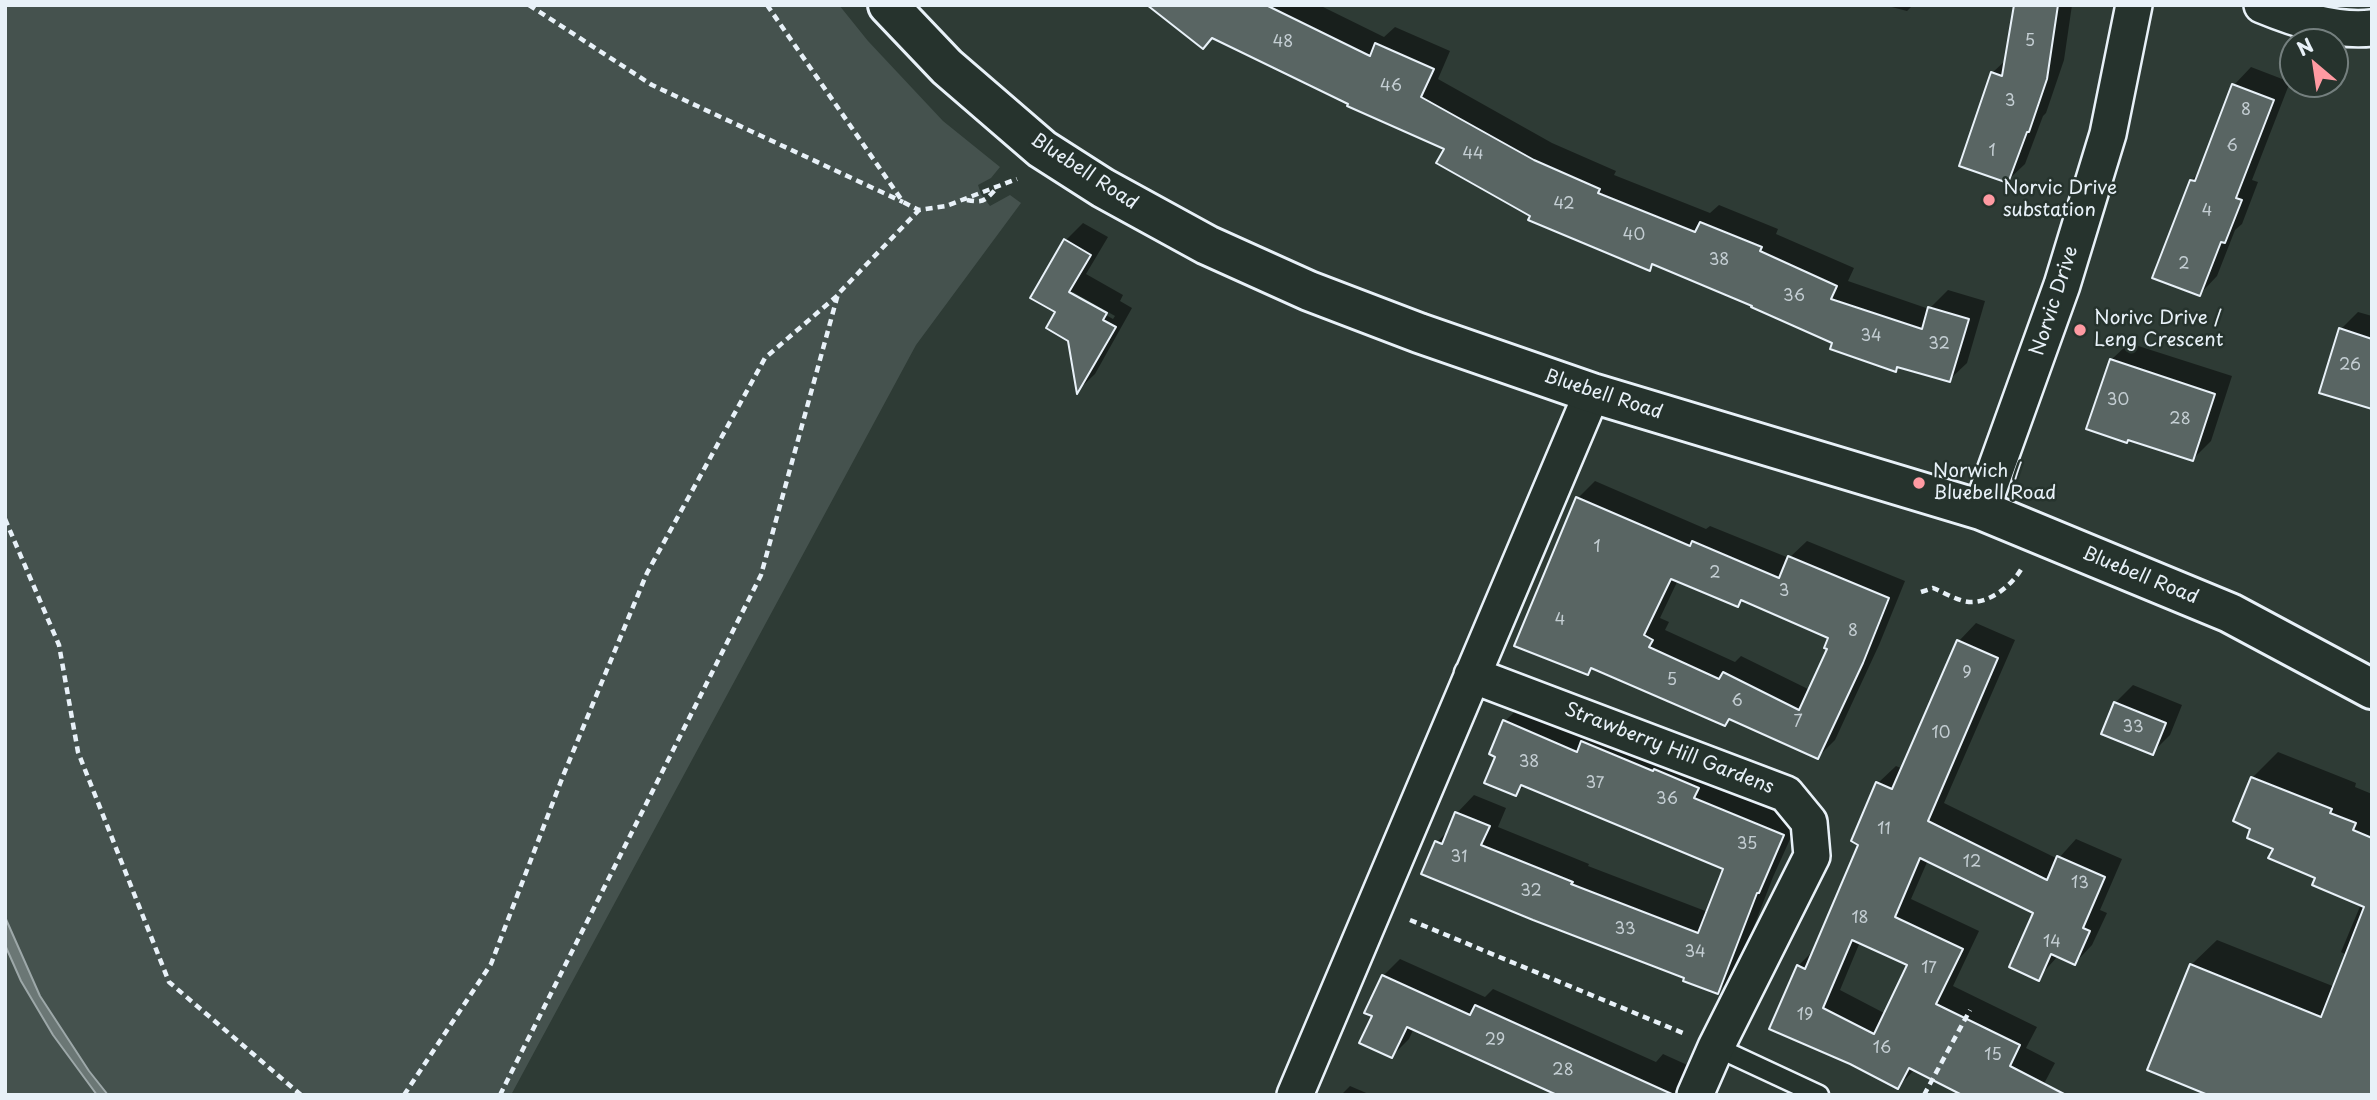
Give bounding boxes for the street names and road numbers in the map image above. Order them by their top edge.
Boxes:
street label: Bluebell Road [1026,129,1142,215]
street label: Norvic Drive [2027,243,2083,359]
street label: Bluebell Road [1541,365,1665,425]
street label: Bluebell Road [2079,542,2201,610]
street label: Strawberry Hill Gardens [1561,699,1777,799]

